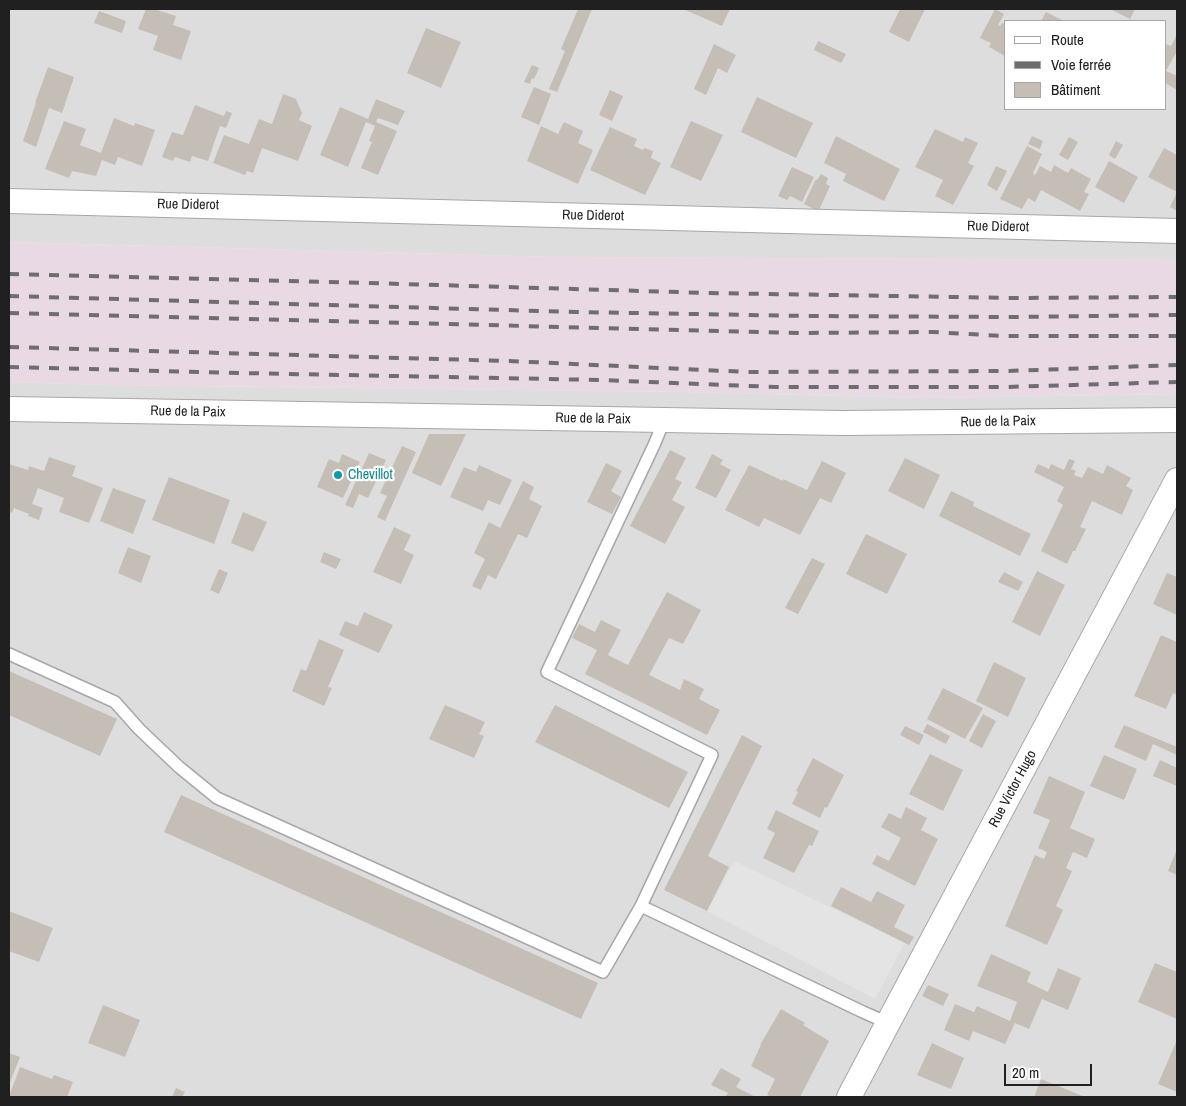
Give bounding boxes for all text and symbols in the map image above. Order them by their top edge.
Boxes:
legend [1004,20,1166,110]
text: Route [1051,29,1084,50]
text: Voie ferrée [1051,54,1111,75]
text: Bâtiment [1051,79,1100,100]
street label: Rue Diderot [157,196,219,214]
street label: Rue Diderot [562,207,624,225]
street label: Rue Diderot [967,218,1029,236]
street label: Rue de la Paix [150,403,226,421]
street label: Rue de la Paix [555,410,631,428]
street label: Rue de la Paix [960,413,1036,431]
place label: Chevillot [348,467,393,483]
marker: Chevillot [332,469,344,481]
street label: Rue Victor Hugo [986,748,1040,830]
scale bar [1006,1054,1094,1086]
text: 20 m [1012,1062,1039,1083]

